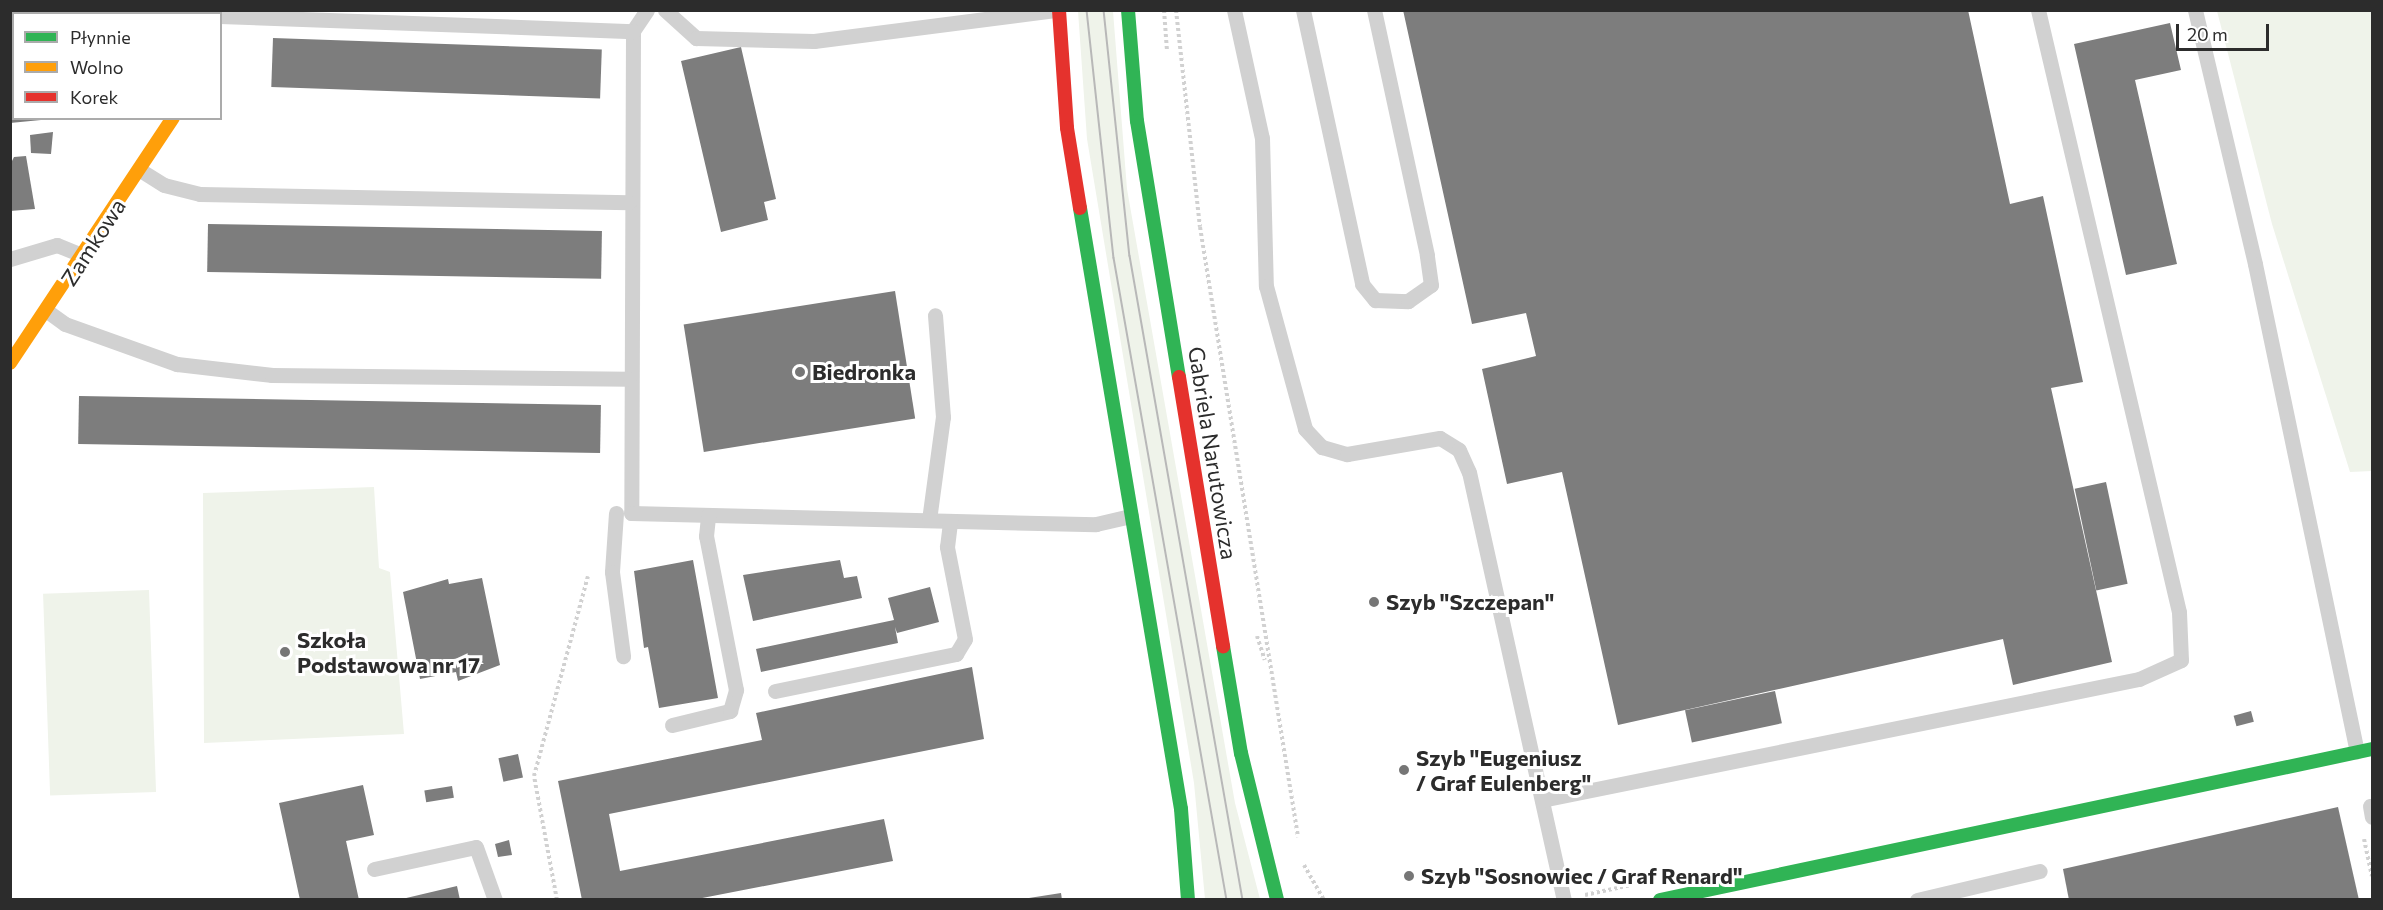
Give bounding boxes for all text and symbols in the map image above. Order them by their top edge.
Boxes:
legend [12,12,222,120]
scale bar [2179,12,2272,50]
text: 20 m [2187,23,2228,45]
text: Płynnie [70,26,131,48]
text: Wolno [70,56,124,78]
text: Korek [70,86,118,108]
street label: Zamkowa [55,193,131,291]
street label: Gabriela Narutowicza [1183,345,1243,561]
place label: Biedronka [812,359,916,385]
marker: Biedronka [793,365,807,379]
place label: Szyb "Szczepan" [1386,589,1554,615]
marker: Szyb "Szczepan" [1367,595,1381,609]
place label: Szkoła Podstawowa nr 17 [297,626,480,678]
marker: Szkoła Podstawowa nr 17 [278,645,292,659]
place label: Szyb "Eugeniusz / Graf Eulenberg" [1416,744,1591,796]
marker: Szyb "Eugeniusz / Graf Eulenberg" [1397,763,1411,777]
place label: Szyb "Sosnowiec / Graf Renard" [1421,863,1743,889]
marker: Szyb "Sosnowiec / Graf Renard" [1402,869,1416,883]

